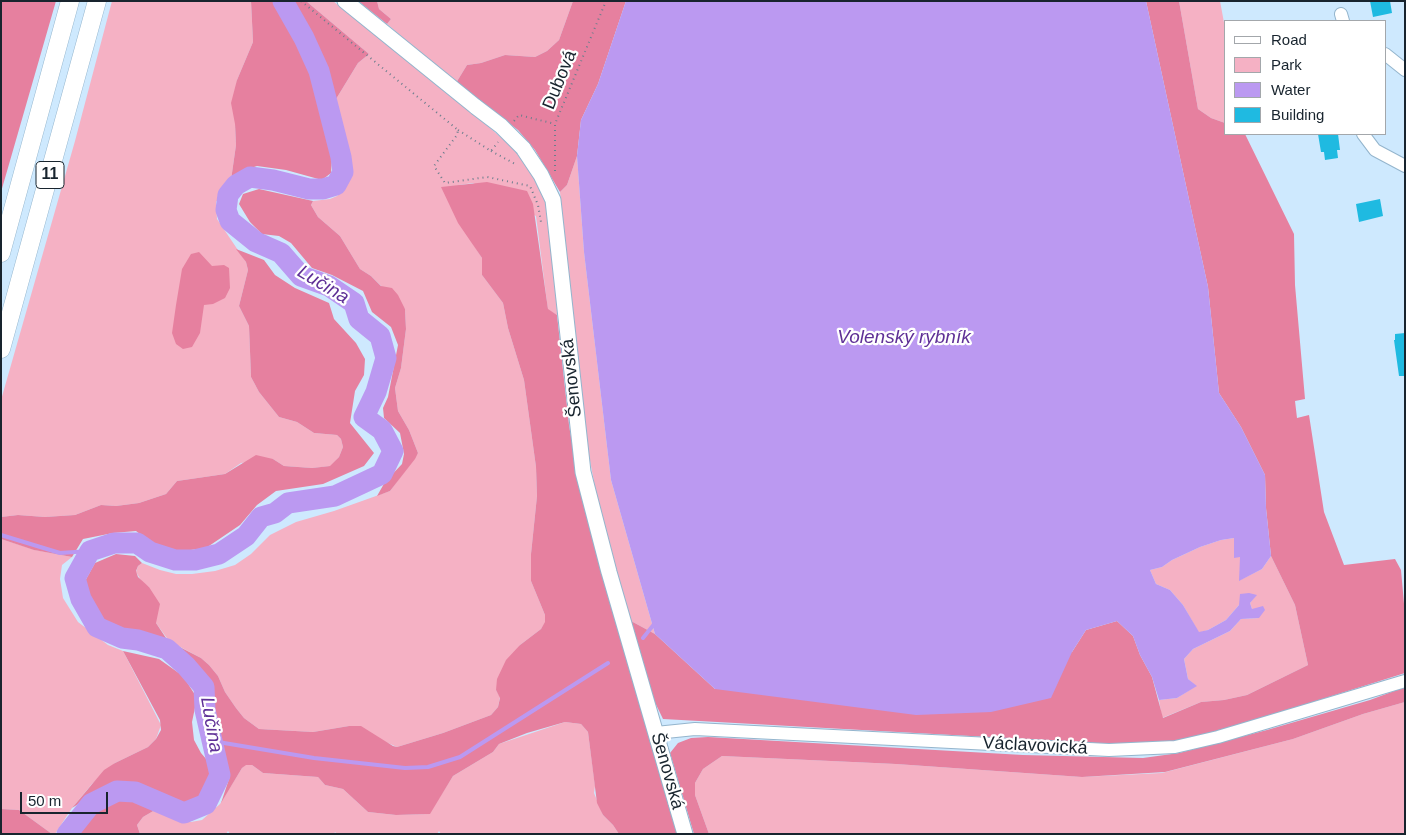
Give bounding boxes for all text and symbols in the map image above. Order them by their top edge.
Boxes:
legend [1224,20,1386,135]
text: Road [1271,31,1307,48]
street label: Dubová [538,47,582,113]
text: Park [1271,56,1302,73]
text: Water [1271,81,1310,98]
text: Building [1271,106,1324,123]
road number: 11 [36,162,64,188]
water label: Lučina [293,261,353,309]
water label: Volenský rybník [837,327,971,349]
street label: Šenovská [557,338,587,418]
water label: Lučina [195,695,227,755]
street label: Šenovská [646,730,688,812]
street label: Václavovická [982,732,1088,760]
scale bar [22,782,110,814]
text: 50 m [28,792,61,809]

